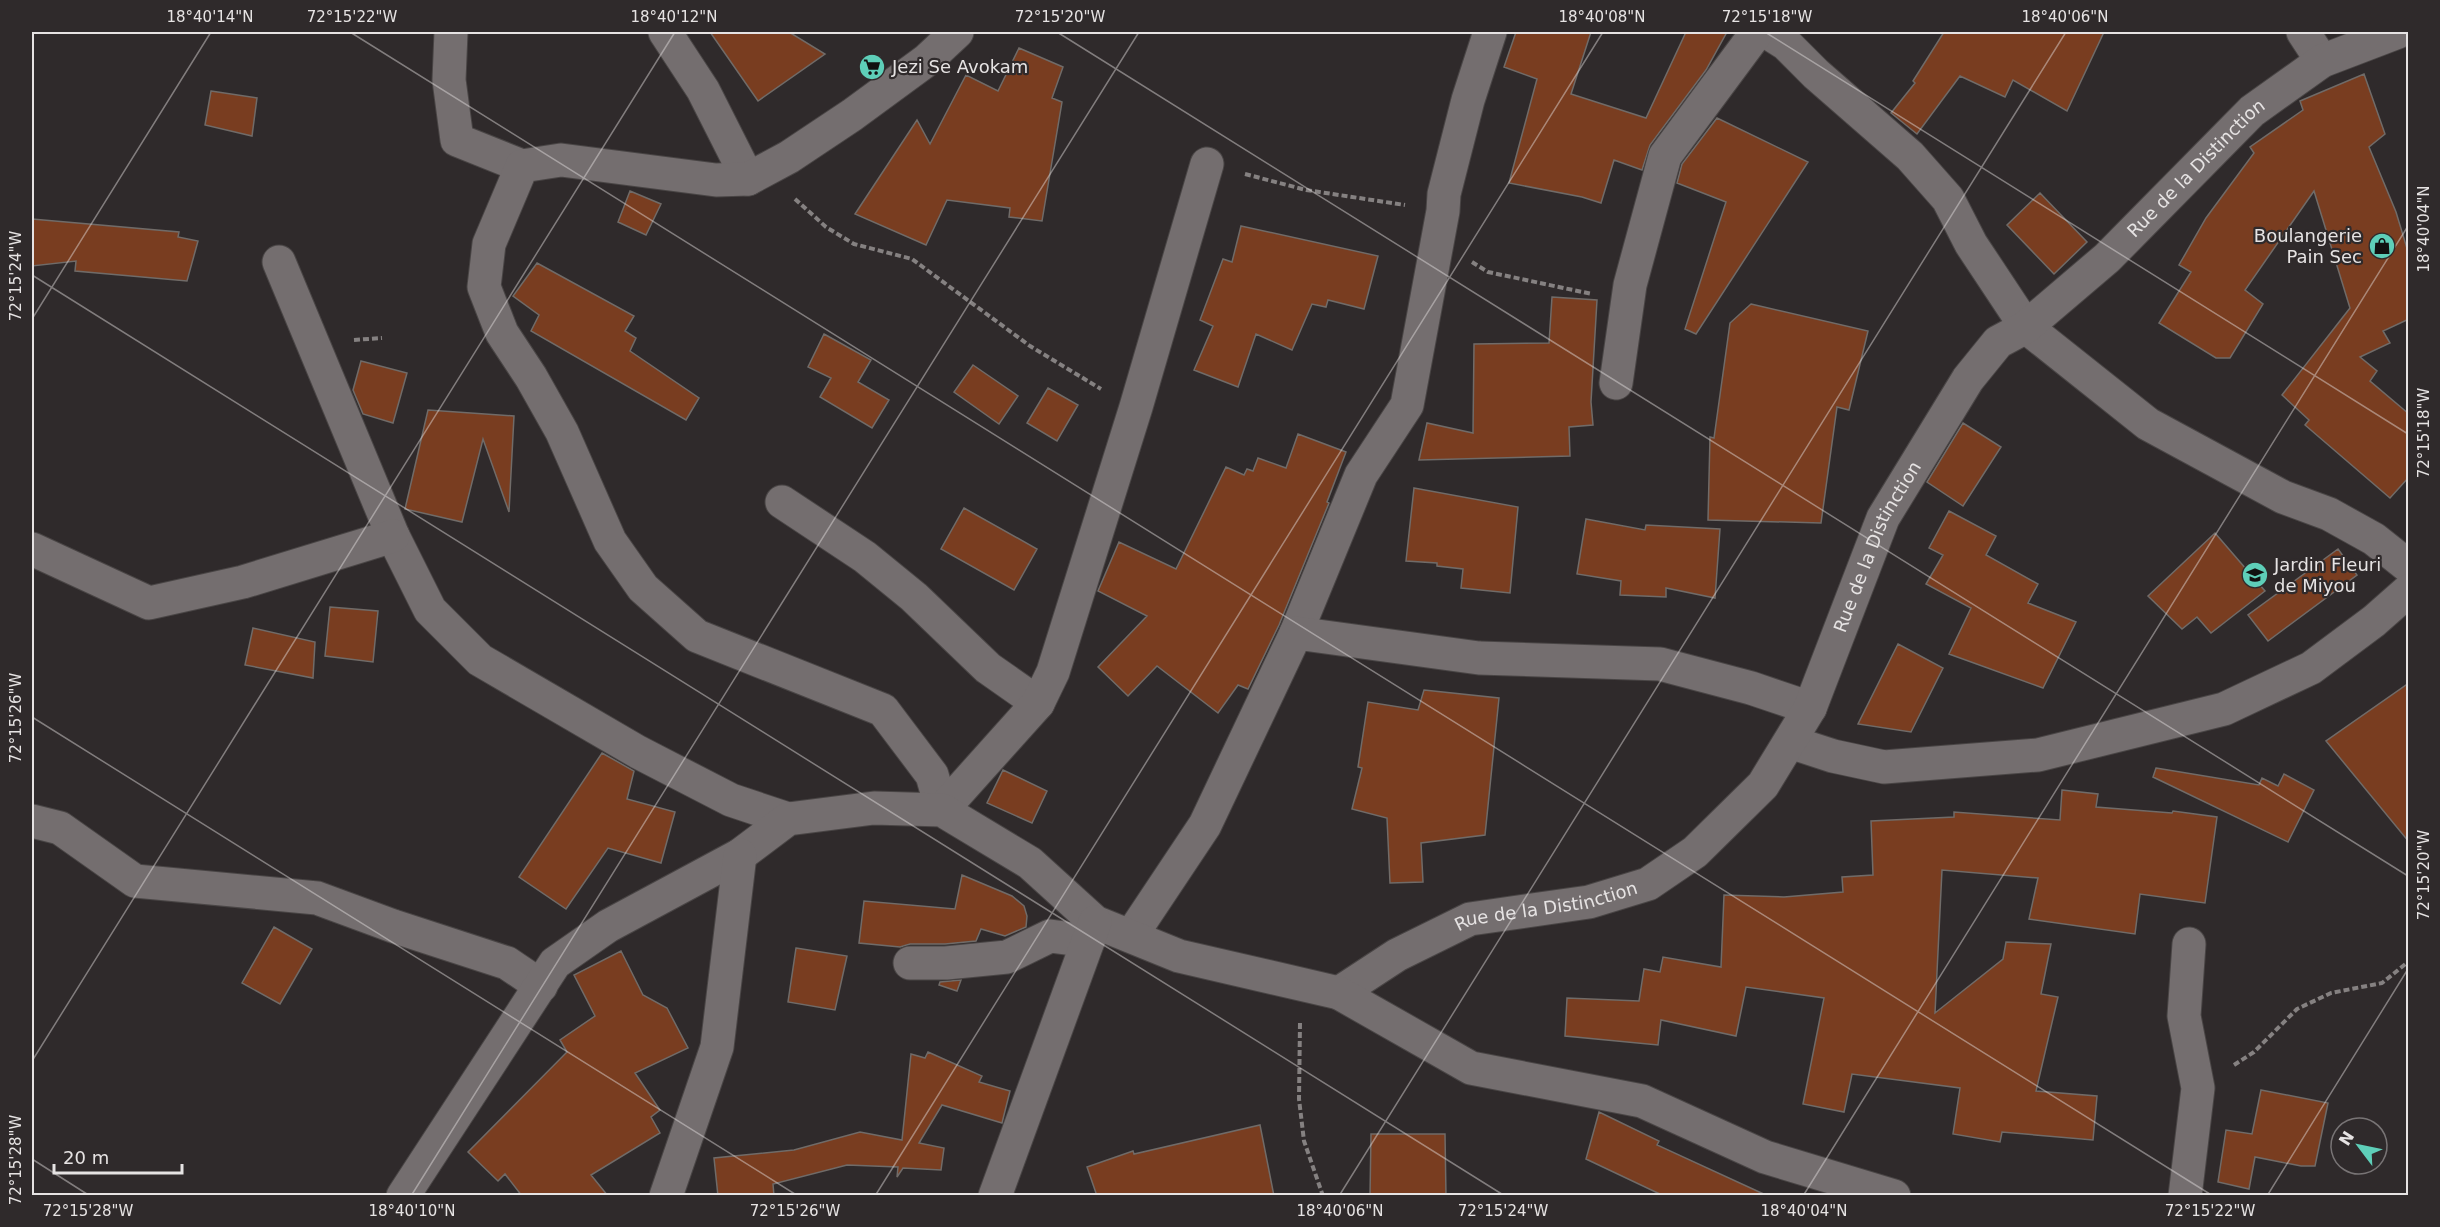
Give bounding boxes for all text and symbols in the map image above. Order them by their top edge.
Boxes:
text: 18°40'14"N [166,8,254,26]
text: 72°15'22"W [307,8,397,26]
text: 18°40'12"N [630,8,718,26]
text: 72°15'20"W [1015,8,1105,26]
text: 18°40'08"N [1558,8,1646,26]
text: 72°15'18"W [1722,8,1812,26]
text: 18°40'06"N [2021,8,2109,26]
supermarket icon: Jezi Se Avokam [857,52,887,82]
place label: Jezi Se Avokam [891,56,1028,77]
street label: Rue de la Distinction [2123,94,2269,241]
text: 18°40'04"N [2415,185,2433,273]
place label: Boulangerie Pain Sec [2254,225,2362,267]
text: 72°15'24"W [7,231,25,321]
shop icon: Boulangerie Pain Sec [2367,231,2397,261]
text: 72°15'18"W [2415,388,2433,478]
street label: Rue de la Distinction [1829,457,1925,635]
place label: Jardin Fleuri de Miyou [2273,554,2381,596]
school or university icon: Jardin Fleuri de Miyou [2240,560,2270,590]
text: 72°15'26"W [7,673,25,763]
text: 72°15'20"W [2415,830,2433,920]
street label: Rue de la Distinction [1451,877,1640,935]
text: 72°15'28"W [7,1115,25,1205]
north arrow [2329,1116,2389,1176]
text: N [2335,1128,2358,1149]
scale bar [54,1137,182,1175]
text: 20 m [63,1147,109,1168]
text: 72°15'28"W [43,1202,133,1220]
text: 18°40'10"N [368,1202,456,1220]
text: 72°15'26"W [750,1202,840,1220]
text: 18°40'06"N [1296,1202,1384,1220]
text: 72°15'24"W [1458,1202,1548,1220]
text: 18°40'04"N [1760,1202,1848,1220]
text: 72°15'22"W [2165,1202,2255,1220]

